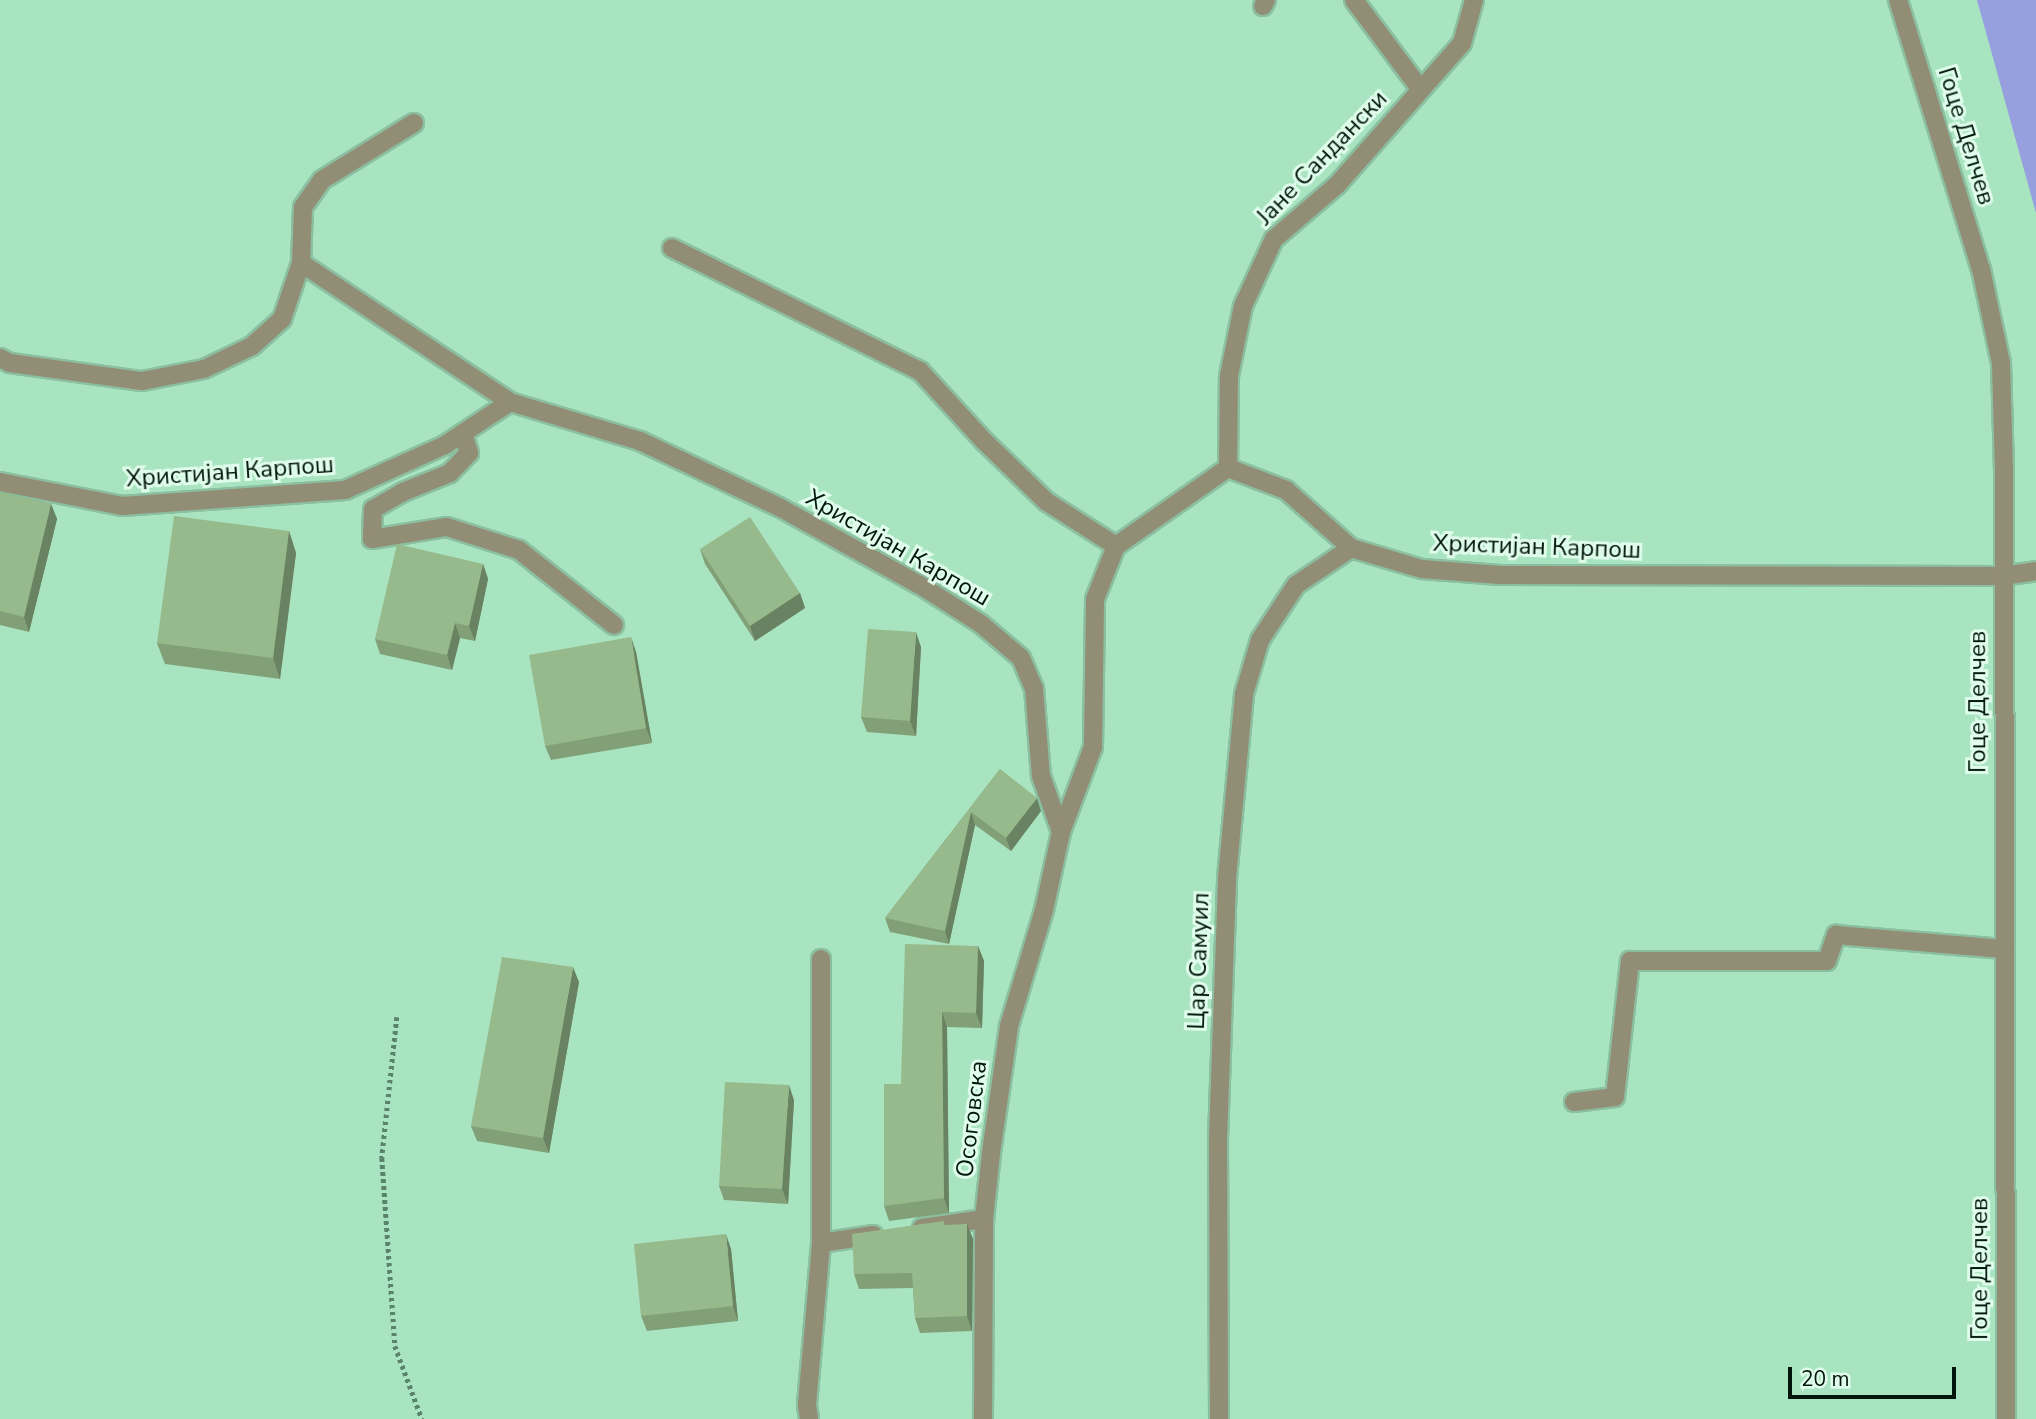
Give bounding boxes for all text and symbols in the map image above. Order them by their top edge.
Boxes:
street label: Гоце Делчев [1931,64,2001,208]
street label: Јане Сандански [1250,85,1394,231]
street label: Христијан Карпош [125,450,335,494]
street label: Христијан Карпош [801,483,995,613]
street label: Христијан Карпош [1432,529,1642,565]
street label: Гоце Делчев [1964,631,1992,773]
street label: Цар Самуил [1182,892,1216,1030]
street label: Осоговска [951,1059,993,1179]
street label: Гоце Делчев [1966,1198,1994,1340]
scale bar [1791,1352,1959,1396]
text: 20 m [1801,1365,1850,1393]

